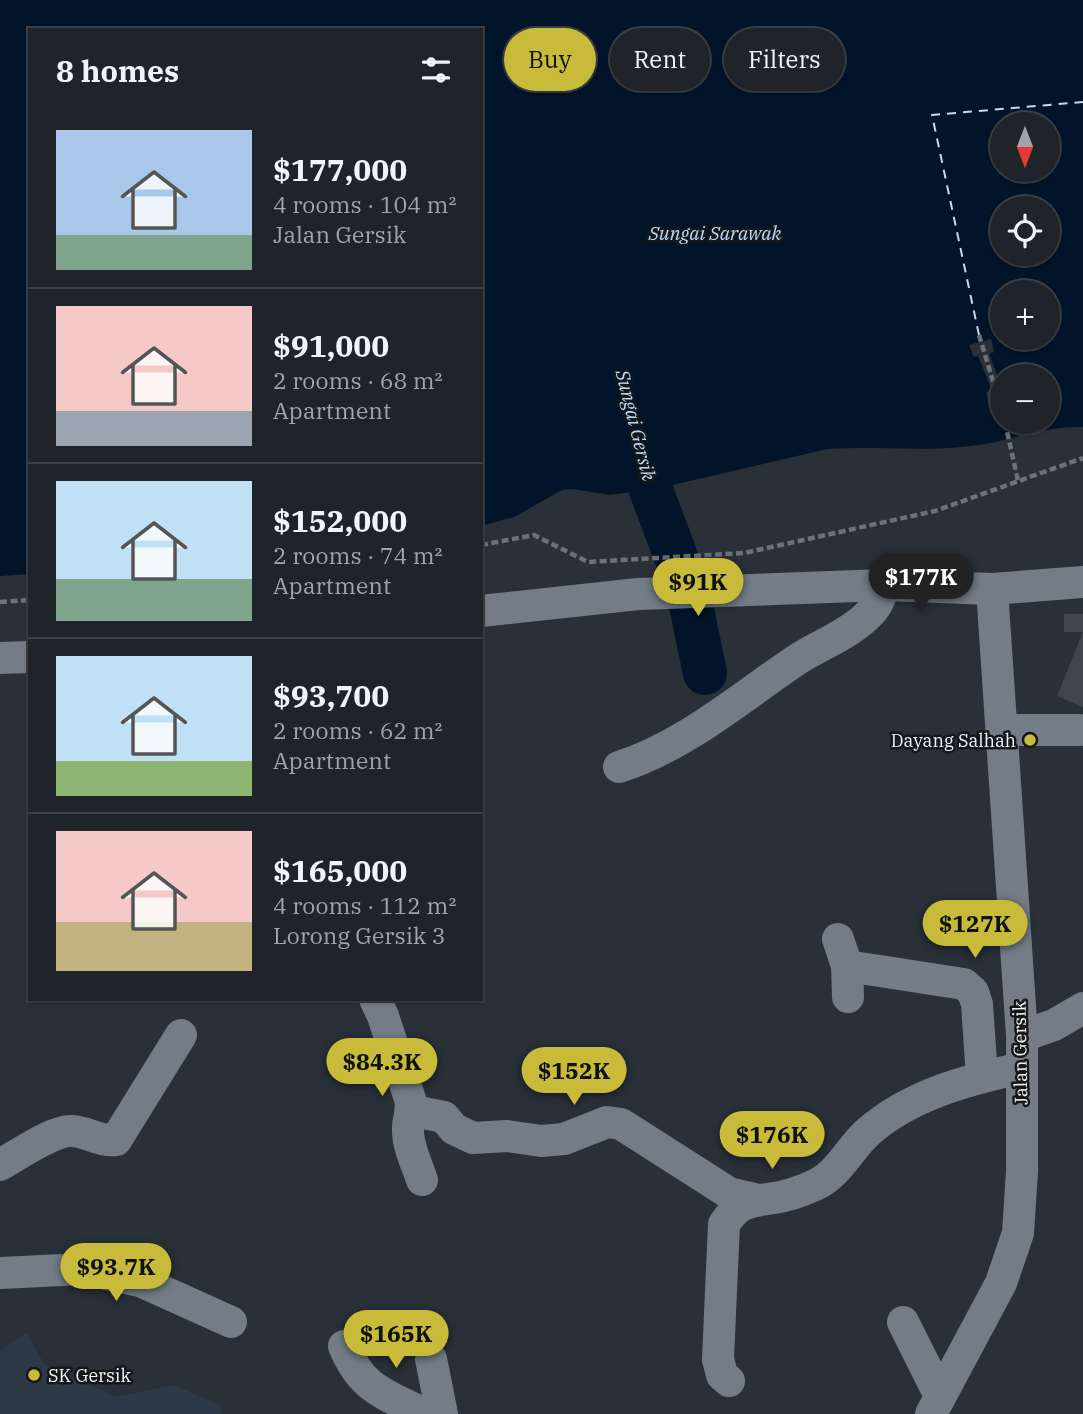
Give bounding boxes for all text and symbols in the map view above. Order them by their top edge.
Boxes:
chip: Buy [504,28,596,91]
chip: Rent [610,28,710,91]
chip: Filters [724,28,845,91]
text: 8 homes [56,51,179,90]
icon: filters [417,51,455,89]
north arrow [990,112,1060,182]
map controls [990,112,1060,434]
text: $177,000 [273,150,407,189]
icon: home [112,158,196,242]
text: 4 rooms · 104 m² [273,189,456,219]
button: locate [990,196,1060,266]
text: Jalan Gersik [273,219,406,249]
water label: Sungai Sarawak [647,221,782,245]
button: + [990,280,1060,350]
text: $91,000 [273,326,389,365]
icon: home [112,334,196,418]
button: − [990,364,1060,434]
text: 2 rooms · 68 m² [273,365,443,395]
water label: Sungai Gersik [610,366,662,484]
text: Apartment [273,395,391,425]
text: $152,000 [273,501,407,540]
icon: home [112,509,196,593]
text: 2 rooms · 74 m² [273,540,443,570]
pin: $177K [872,554,970,613]
pin: $91K [657,558,739,618]
text: $177K [885,561,957,591]
text: $91K [669,566,727,596]
text: Apartment [273,570,391,600]
text: $93,700 [273,676,389,715]
icon: home [112,684,196,768]
text: 2 rooms · 62 m² [273,715,443,745]
place label: Dayang Salhah [891,729,1016,752]
marker: Dayang Salhah [1022,732,1038,748]
text: Apartment [273,745,391,775]
text: $165,000 [273,851,407,890]
icon: home [112,859,196,943]
text: 4 rooms · 112 m² [273,890,456,920]
pin: $127K [926,900,1024,960]
text: $127K [939,908,1011,938]
text: Lorong Gersik 3 [273,920,445,950]
street label: Jalan Gersik [1008,1000,1032,1105]
pin: $84.3K [325,1038,439,1098]
text: $84.3K [342,1046,422,1076]
pin: $152K [525,1048,623,1107]
text: $152K [538,1055,610,1085]
pin: $176K [723,1112,821,1171]
text: $176K [736,1119,808,1149]
pin: $93.7K [59,1244,173,1303]
text: $93.7K [76,1251,156,1281]
pin: $165K [347,1310,445,1370]
text: $165K [360,1318,432,1348]
place label: SK Gersik [48,1364,132,1387]
marker: SK Gersik [26,1367,42,1383]

